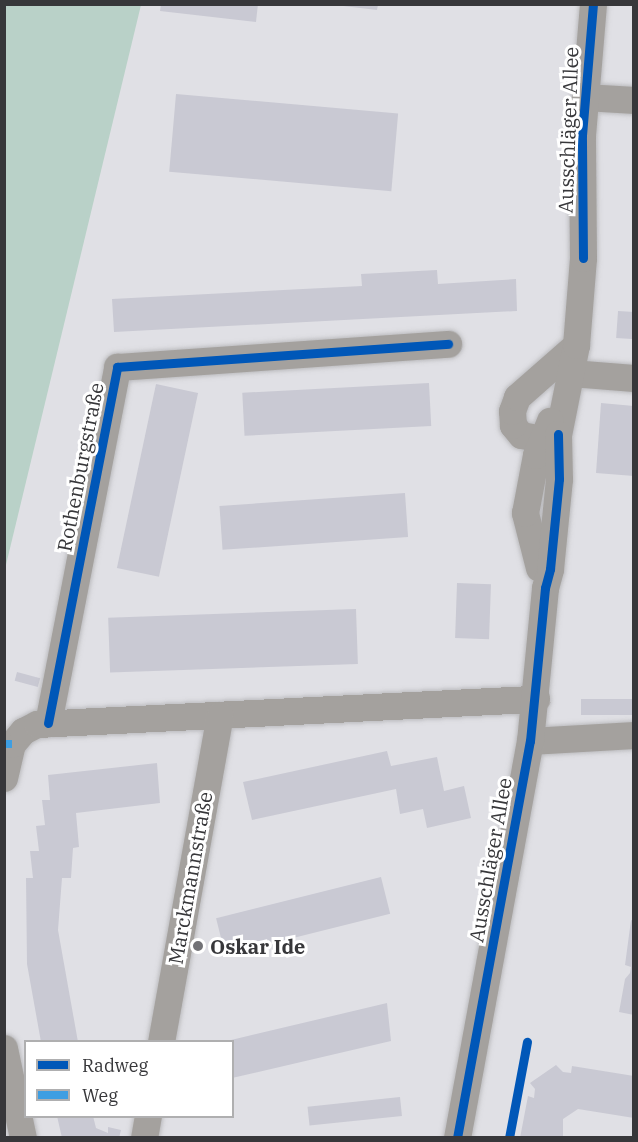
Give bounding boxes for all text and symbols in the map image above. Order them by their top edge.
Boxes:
street label: Ausschläger Allee [553,46,583,214]
street label: Rothenburgstraße [52,381,108,553]
street label: Ausschläger Allee [464,776,516,944]
street label: Marckmannstraße [163,790,217,966]
place label: Oskar Ide [210,934,305,958]
marker: Oskar Ide [191,939,205,953]
legend [24,1040,234,1118]
text: Radweg [82,1054,148,1077]
text: Weg [82,1084,118,1107]

